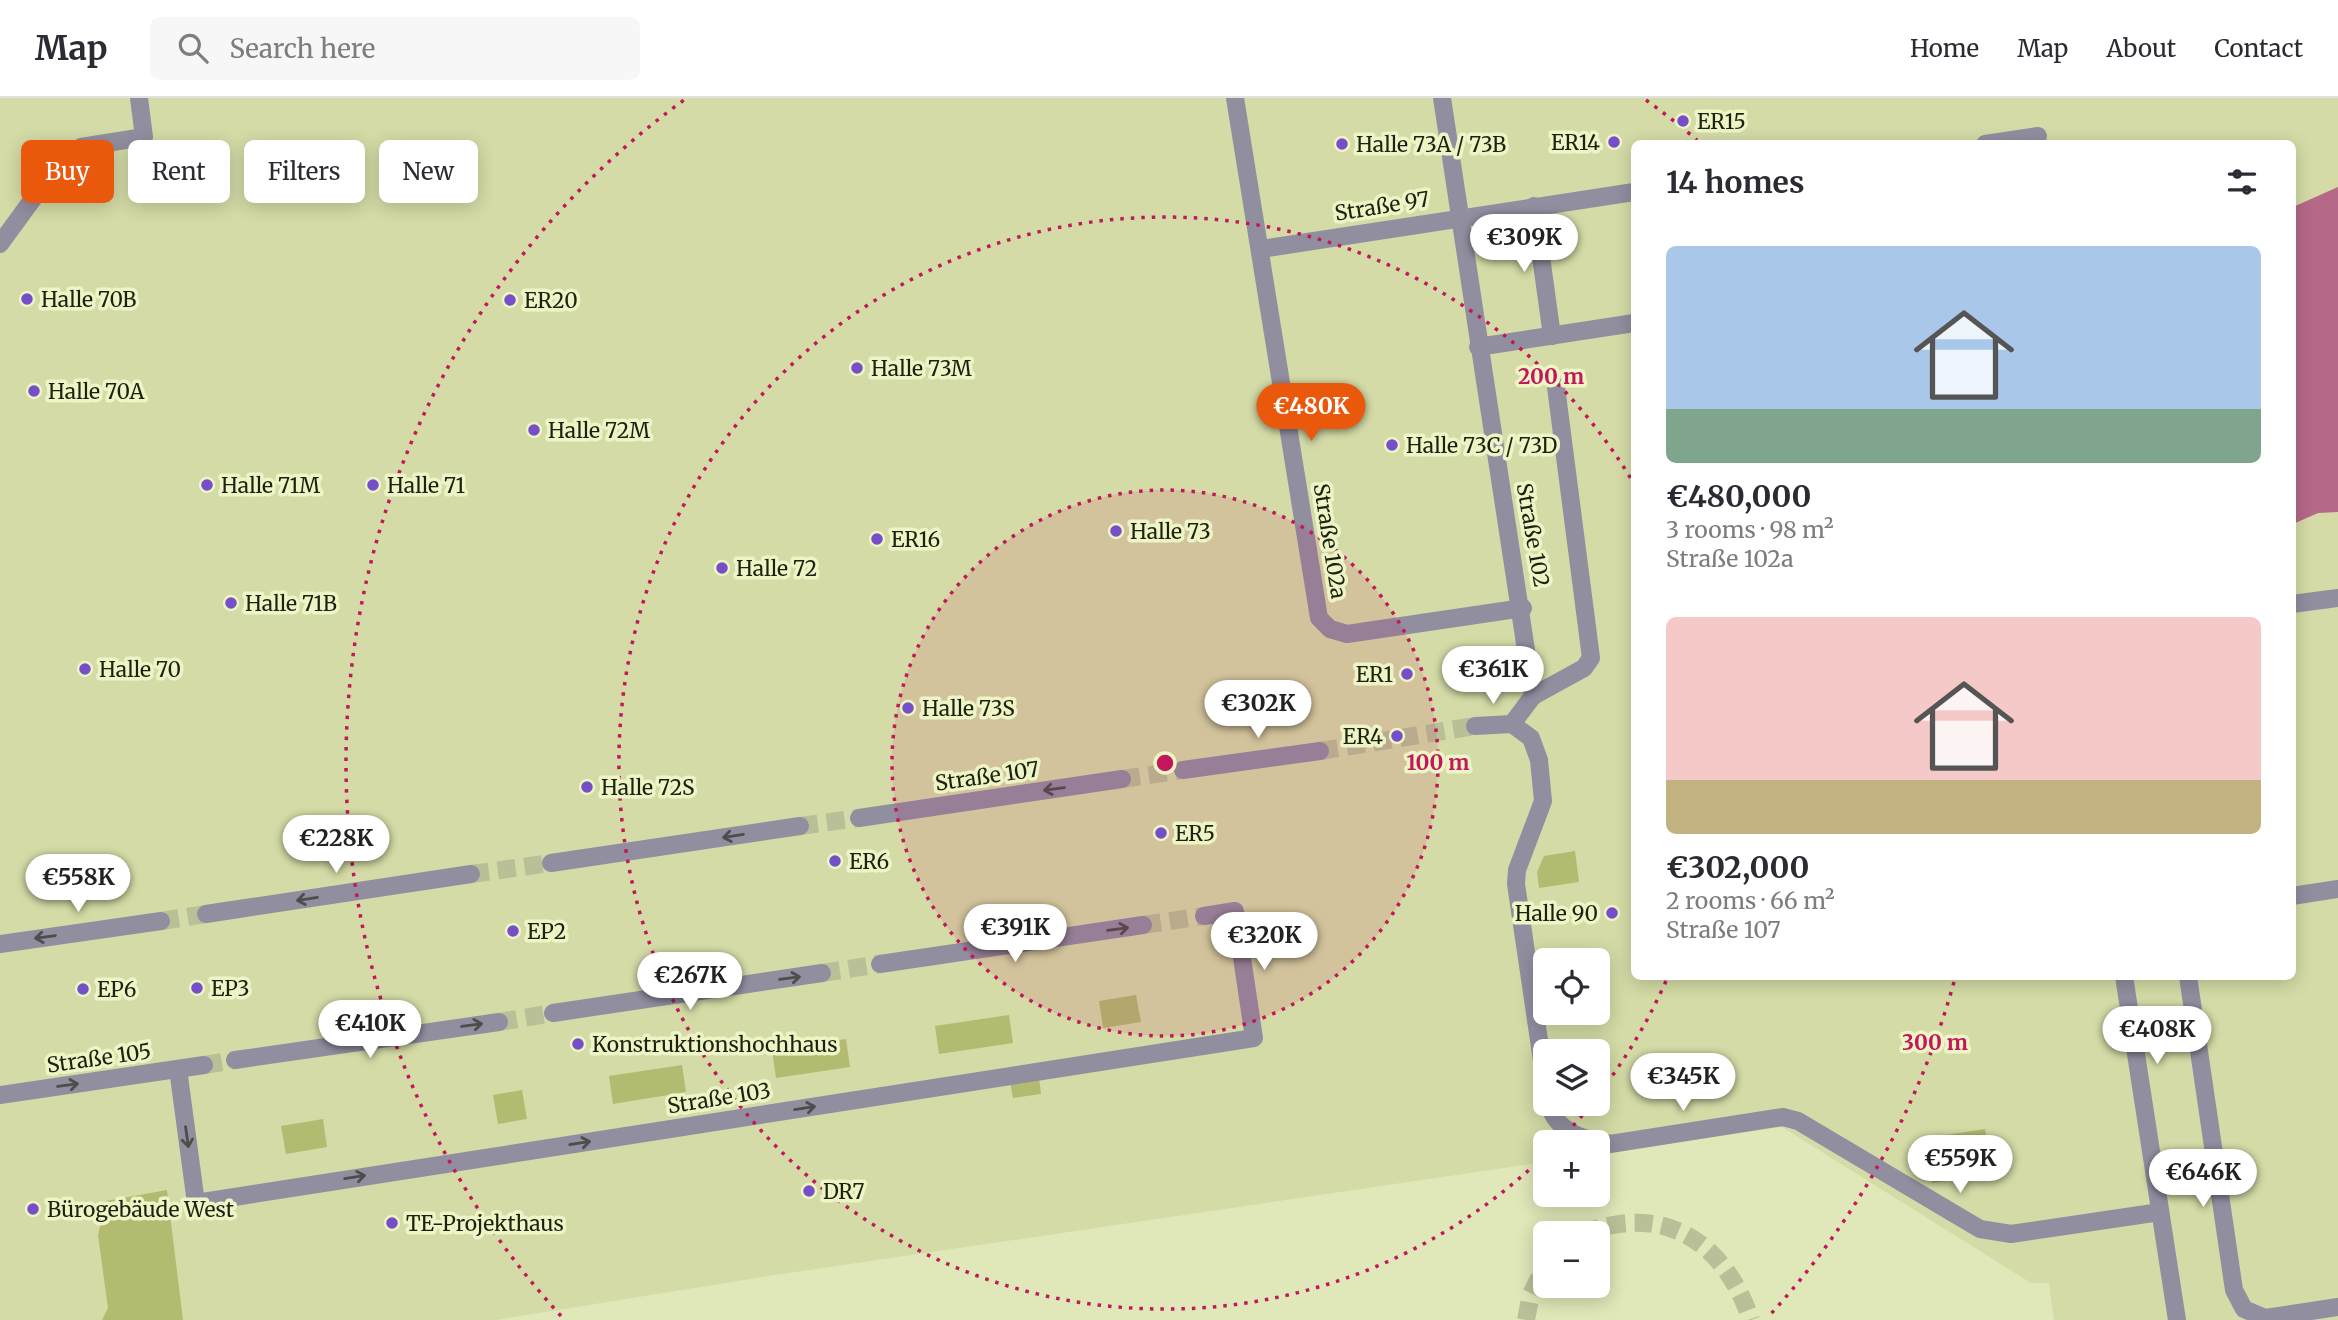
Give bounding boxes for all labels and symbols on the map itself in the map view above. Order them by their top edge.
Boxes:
place label: ER15 [1697,108,1746,135]
marker: ER15 [1675,113,1691,129]
place label: ER14 [1551,129,1600,156]
place label: Halle 73A / 73B [1356,131,1506,158]
marker: ER14 [1606,134,1622,150]
marker: Halle 73A / 73B [1334,136,1350,152]
street label: Straße 97 [1333,185,1431,227]
pin: €309K [1475,214,1573,274]
place label: Halle 70B [41,286,136,313]
place label: ER20 [524,287,578,314]
marker: Halle 70B [19,291,35,307]
marker: ER20 [502,292,518,308]
place label: Halle 73M [871,355,972,382]
marker: Halle 73M [849,360,865,376]
text: 200 m [1518,363,1584,390]
place label: Halle 70A [48,378,144,405]
marker: Halle 70A [26,383,42,399]
pin: €480K [1262,384,1360,443]
place label: Halle 72M [548,417,650,444]
marker: Halle 72M [526,422,542,438]
place label: Halle 73C / 73D [1406,432,1558,459]
marker: Halle 73C / 73D [1384,437,1400,453]
place label: Halle 71M [221,472,320,499]
place label: Halle 71 [387,472,465,499]
marker: Halle 71M [199,477,215,493]
marker: Halle 71 [365,477,381,493]
street label: Straße 102a [1308,481,1352,601]
street label: Straße 102 [1511,481,1555,589]
place label: Halle 73 [1130,518,1211,545]
marker: Halle 73 [1108,523,1124,539]
place label: ER16 [891,526,940,553]
marker: ER16 [869,531,885,547]
place label: Halle 72 [736,555,817,582]
marker: Halle 72 [714,560,730,576]
place label: Halle 71B [245,590,337,617]
marker: Halle 71B [223,595,239,611]
pin: €361K [1444,646,1542,706]
place label: Halle 70 [99,656,181,683]
marker: Halle 70 [77,661,93,677]
place label: ER1 [1356,661,1393,688]
marker: ER1 [1399,666,1415,682]
pin: €302K [1209,680,1307,740]
place label: Halle 73S [922,695,1015,722]
marker: Halle 73S [900,700,916,716]
place label: ER4 [1343,723,1383,750]
marker: ER4 [1389,728,1405,744]
text: 100 m [1407,749,1469,776]
centre of rings [1153,751,1177,775]
street label: Straße 107 [933,755,1041,797]
place label: Halle 72S [601,774,694,801]
marker: Halle 72S [579,779,595,795]
one-way arrow [1043,783,1066,796]
pin: €228K [287,816,385,875]
place label: ER5 [1175,820,1215,847]
marker: ER5 [1153,825,1169,841]
one-way arrow [722,829,745,842]
place label: ER6 [849,848,889,875]
marker: ER6 [827,853,843,869]
pin: €558K [29,854,127,914]
one-way arrow [296,892,318,905]
place label: Halle 90 [1515,900,1598,927]
pin: €391K [966,904,1064,964]
marker: Halle 90 [1604,905,1620,921]
pin: €320K [1215,912,1313,972]
place label: EP2 [527,918,566,945]
one-way arrow [1106,922,1128,935]
marker: EP2 [505,923,521,939]
one-way arrow [34,931,56,944]
pin: €267K [641,953,739,1012]
one-way arrow [778,971,801,984]
place label: EP3 [211,975,250,1002]
place label: EP6 [97,976,136,1003]
marker: EP3 [189,980,205,996]
marker: EP6 [75,981,91,997]
pin: €410K [321,1000,419,1060]
pin: €408K [2108,1006,2206,1066]
one-way arrow [461,1019,483,1032]
text: 300 m [1902,1029,1968,1056]
place label: Konstruktionshochhaus [592,1031,837,1058]
marker: Konstruktionshochhaus [570,1036,586,1052]
street label: Straße 105 [45,1037,153,1079]
pin: €345K [1634,1054,1732,1113]
street label: Straße 103 [665,1077,773,1119]
one-way arrow [56,1079,78,1092]
one-way arrow [793,1101,816,1114]
one-way arrow [181,1125,194,1148]
one-way arrow [568,1136,591,1149]
pin: €559K [1911,1136,2009,1195]
pin: €646K [2154,1150,2252,1209]
one-way arrow [343,1170,366,1183]
place label: DR7 [823,1178,865,1205]
marker: DR7 [801,1183,817,1199]
place label: Bürogebäude West [47,1196,234,1223]
marker: Bürogebäude West [25,1201,41,1217]
place label: TE-Projekthaus [406,1210,564,1237]
marker: TE-Projekthaus [384,1215,400,1231]

